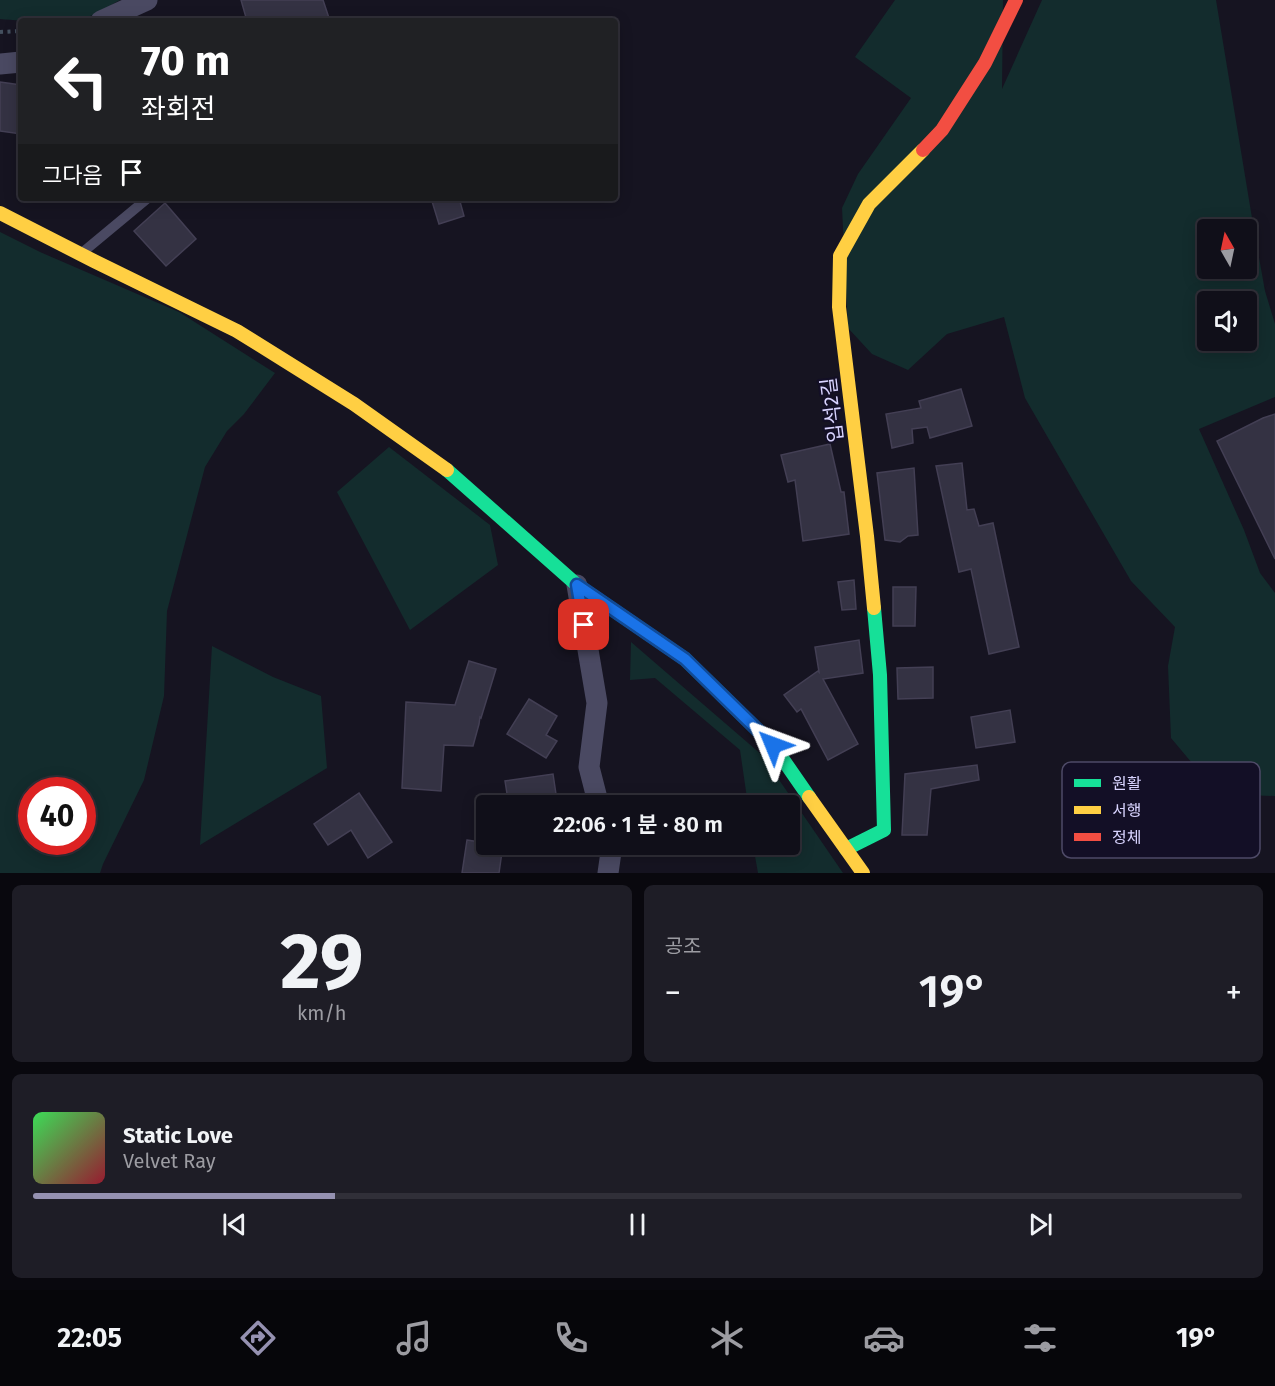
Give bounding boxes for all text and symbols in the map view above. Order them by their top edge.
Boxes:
text: 70 m [141,36,230,86]
icon: left [42,42,120,120]
text: 좌회전 [141,93,216,125]
icon: arrive [115,156,148,189]
text: 그다음 [42,162,103,189]
north arrow [1197,219,1257,279]
map controls [1197,219,1257,351]
button: sound [1197,291,1257,351]
street label: 입석2길 [816,376,848,444]
pin [558,599,609,650]
icon: arrive [567,608,600,641]
position arrow [741,713,805,777]
legend [1062,762,1260,858]
text: 원활 [1112,774,1142,793]
speed limit sign: 40 [18,777,96,855]
text: 서행 [1112,801,1141,820]
text: 22:06 · 1 분 · 80 m [553,811,723,838]
text: 정체 [1112,828,1141,847]
text: 29 [280,915,363,1009]
text: 공조 [665,934,701,958]
text: 19° [919,965,988,1019]
text: − [665,973,681,1013]
text: + [1226,973,1242,1013]
text: km/h [297,1001,347,1025]
text: Static Love [123,1122,233,1149]
text: Velvet Ray [123,1149,216,1173]
icon: previous [218,1208,251,1241]
icon: pause [621,1208,654,1241]
icon: next [1024,1208,1057,1241]
icon: directions [237,1317,279,1359]
icon: music [393,1317,435,1359]
icon: phone [550,1317,592,1359]
icon: climate [706,1317,748,1359]
icon: car [863,1317,905,1359]
icon: filters [1019,1317,1061,1359]
text: 22:05 [57,1322,122,1354]
text: 19° [1176,1322,1218,1354]

